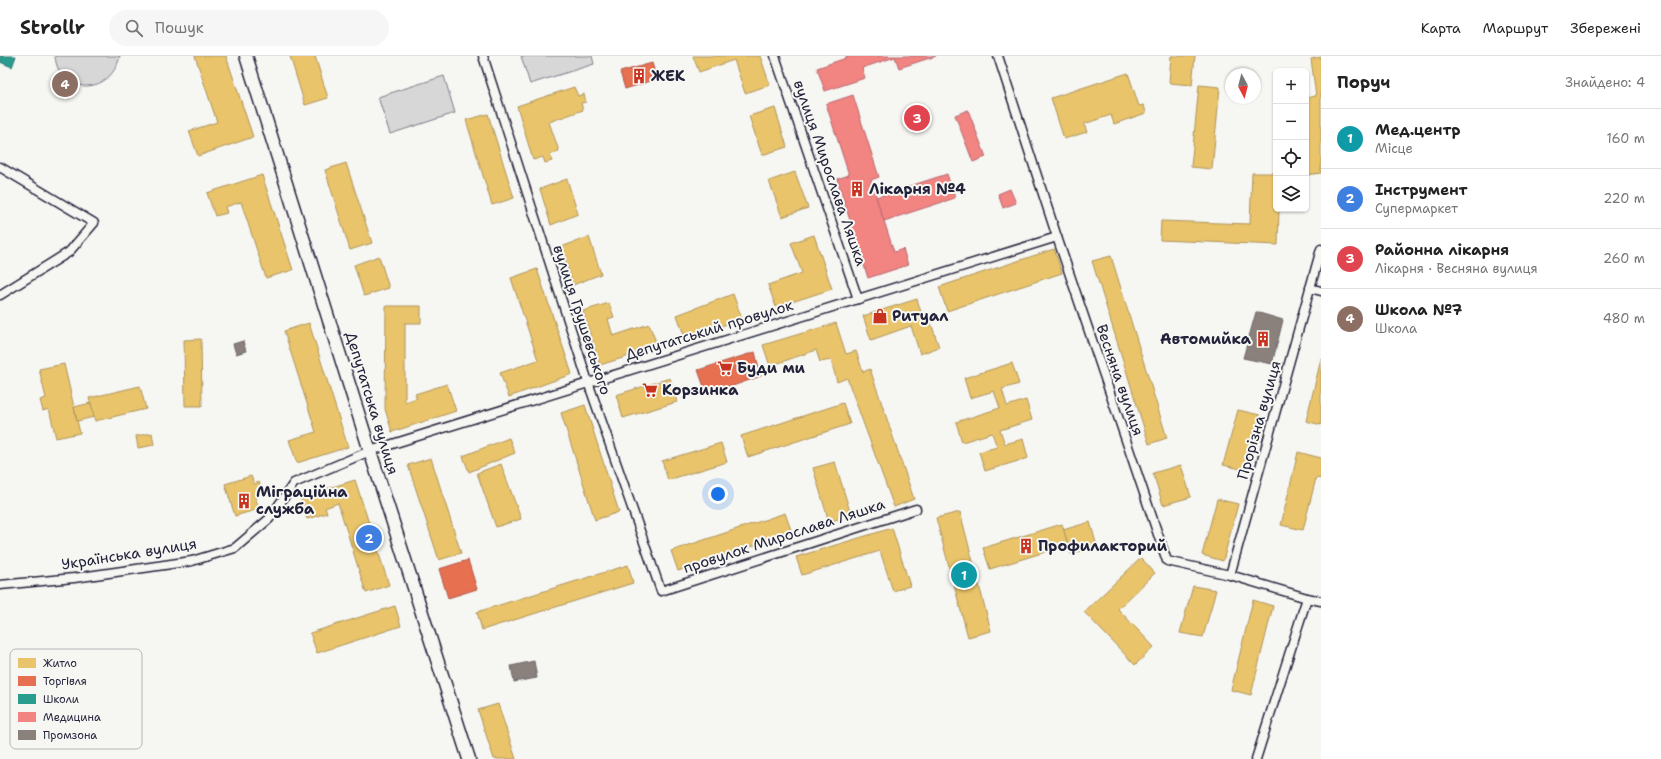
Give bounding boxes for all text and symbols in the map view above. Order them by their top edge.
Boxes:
search box [109,10,389,46]
text: Strollr [20,15,85,40]
icon: search [123,17,145,39]
text: Пошук [155,18,204,38]
text: Карта [1421,19,1461,37]
text: Маршрут [1483,19,1548,37]
text: Збережені [1570,19,1641,37]
place label: ЖЕК [651,66,686,86]
building icon: ЖЕК [630,67,648,85]
north arrow [1225,68,1261,104]
map controls [1273,68,1309,212]
button: + [1273,68,1309,104]
pin: 4 [52,69,78,99]
text: Поруч [1337,71,1390,93]
text: Знайдено: 4 [1565,74,1645,91]
street label: вулиця Мирослава Ляшка [789,77,871,269]
pin: 3 [904,103,930,133]
button: − [1273,104,1309,140]
text: Мед.центр [1375,120,1460,140]
text: 1 [1347,130,1353,147]
text: 160 m [1607,130,1645,147]
button: locate [1273,140,1309,176]
text: Місце [1375,140,1413,157]
button: layers [1273,176,1309,212]
place label: Лікарня №4 [869,179,966,199]
building icon: Лікарня №4 [848,180,866,198]
text: Інструмент [1375,180,1468,200]
text: 2 [1345,190,1355,207]
text: 220 m [1603,190,1645,207]
text: Супермаркет [1375,200,1458,217]
text: Районна лікарня [1375,240,1509,260]
street label: вулиця Грушевського [548,242,616,398]
text: 3 [1345,250,1355,267]
text: 260 m [1603,250,1645,267]
text: Лікарня · Весняна вулиця [1375,260,1538,277]
street label: Депутатський провулок [623,295,795,365]
text: Школа №7 [1375,300,1462,320]
place label: Ритуал [892,306,948,326]
shop icon: Ритуал [871,307,889,325]
text: 4 [1345,310,1355,327]
text: 480 m [1603,310,1645,327]
text: Школа [1375,320,1417,337]
street label: Весняна вулиця [1092,322,1148,438]
street label: Депутатська вулиця [341,329,403,477]
place label: Автомийка [1160,329,1252,349]
building icon: Автомийка [1254,330,1272,348]
place label: Буди ми [737,358,806,378]
street label: Прорізна вулиця [1232,358,1286,482]
supermarket icon: Буди ми [716,359,734,377]
place label: Корзинка [662,380,739,400]
supermarket icon: Корзинка [641,381,659,399]
place label: Міграційна служба [256,482,348,519]
your location [708,484,728,504]
building icon: Міграційна служба [235,492,253,510]
street label: провулок Мирослава Ляшка [681,494,888,578]
pin: 2 [356,523,382,553]
street label: Українська вулиця [60,533,198,575]
place label: Профилакторий [1038,536,1168,556]
building icon: Профилакторий [1017,537,1035,555]
pin: 1 [951,560,977,590]
legend [10,649,142,749]
text: Житло [43,656,77,671]
text: Торгівля [43,674,87,689]
text: Школи [43,692,79,707]
text: Медицина [43,710,101,725]
text: Промзона [43,728,97,743]

